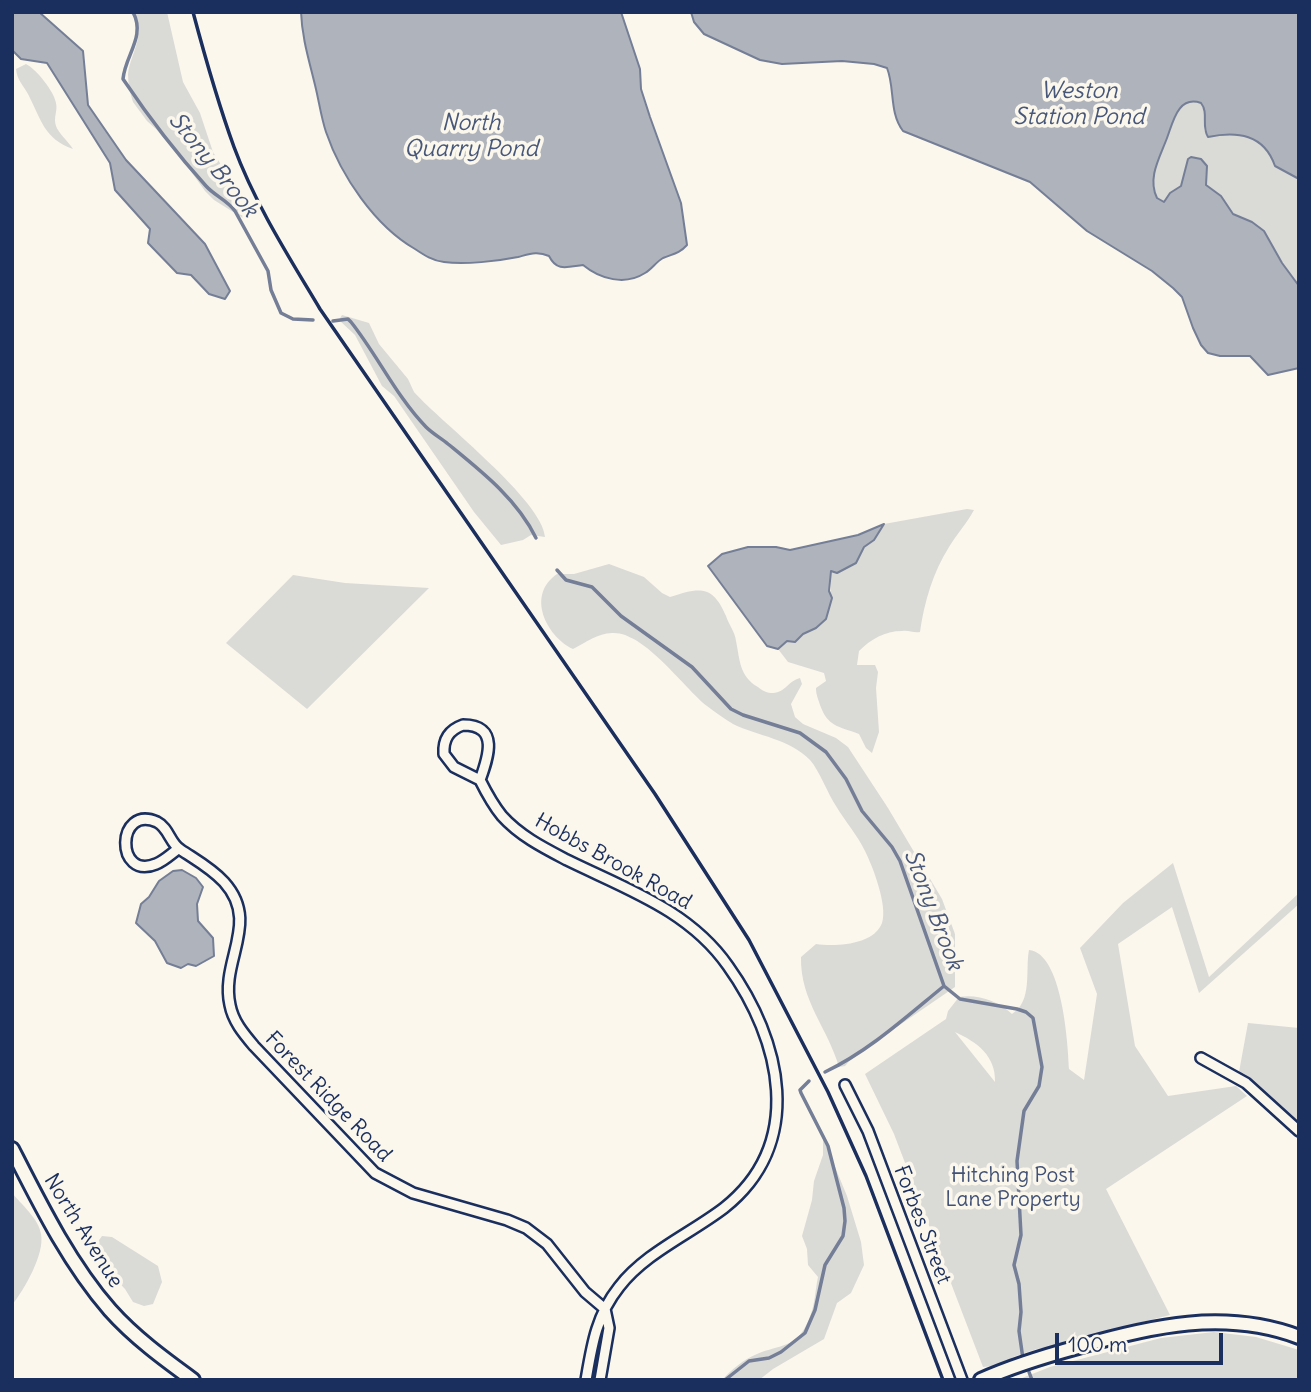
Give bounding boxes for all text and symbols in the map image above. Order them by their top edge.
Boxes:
water label: Weston Station Pond [1013,77,1145,131]
water label: Stony Brook [162,107,264,223]
water label: North Quarry Pond [404,109,538,163]
street label: Hobbs Brook Road [530,808,696,916]
water label: Stony Brook [897,846,969,974]
street label: Forest Ridge Road [259,1027,397,1167]
street label: Forbes Street [888,1162,956,1288]
park label: Hitching Post Lane Property [945,1163,1081,1213]
street label: North Avenue [38,1170,128,1292]
scale bar [1059,1318,1227,1362]
text: 100 m [1068,1331,1127,1358]

